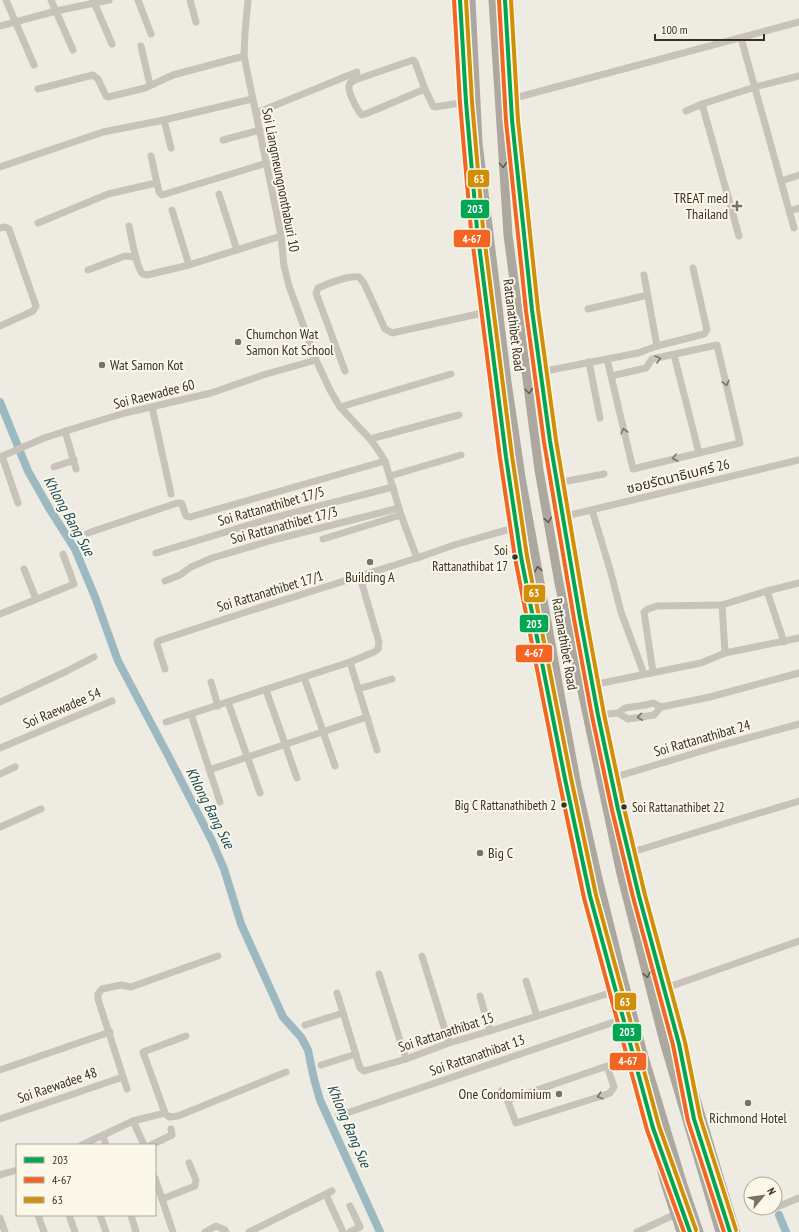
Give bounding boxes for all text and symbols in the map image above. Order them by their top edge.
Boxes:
scale bar [655,16,764,42]
text: 100 m [661,22,688,37]
street label: Soi Liangmeungnonthaburi 10 [258,106,304,254]
one-way arrow [499,162,508,168]
line badge: 63 [467,169,490,188]
text: 63 [474,172,484,186]
place label: TREAT med Thailand [673,189,728,223]
line badge: 203 [460,199,490,219]
marker: TREAT med Thailand [731,200,743,212]
text: 203 [467,202,483,216]
line badge: 4-67 [453,229,491,248]
text: 4-67 [462,232,482,246]
street label: Rattanathibet Road [499,278,529,372]
place label: Chumchon Wat Samon Kot School [246,325,334,359]
marker: Chumchon Wat Samon Kot School [233,337,243,347]
one-way arrow [655,355,661,363]
place label: Wat Samon Kot [110,356,184,374]
marker: Wat Samon Kot [97,360,107,370]
street label: Soi Raewadee 60 [112,375,196,413]
one-way arrow [721,380,730,387]
one-way arrow [524,388,533,394]
one-way arrow [620,428,629,435]
one-way arrow [672,454,678,462]
street label: ซอยรัตนาธิเบศร์ 26 [625,455,731,497]
water label: Khlong Bang Sue [40,472,100,560]
street label: Soi Rattanathibet 17/5 [216,482,326,530]
street label: Soi Rattanathibet 17/3 [228,502,340,548]
one-way arrow [543,517,551,523]
place label: Soi Rattanathibat 17 [432,542,508,575]
marker: Soi Rattanathibat 17 [510,552,520,562]
marker: Building A [365,557,375,567]
street label: Soi Rattanathibet 17/1 [215,566,325,616]
one-way arrow [534,566,542,572]
place label: Building A [345,568,395,586]
line badge: 63 [523,584,546,603]
text: 63 [529,586,539,600]
street label: Rattanathibet Road [548,597,582,691]
line badge: 203 [519,614,549,633]
text: 203 [526,617,542,631]
line badge: 4-67 [515,644,553,663]
text: 4-67 [524,646,544,660]
street label: Soi Raewadee 54 [20,683,104,732]
one-way arrow [637,712,643,721]
street label: Soi Rattanathibat 24 [652,715,753,760]
water label: Khlong Bang Sue [182,764,239,852]
place label: Big C Rattanathibeth 2 [455,797,556,814]
place label: Soi Rattanathibet 22 [632,799,725,816]
marker: Big C Rattanathibeth 2 [559,800,569,810]
marker: Soi Rattanathibet 22 [619,802,629,812]
place label: Big C [488,844,514,862]
marker: Big C [475,848,485,858]
one-way arrow [642,971,651,978]
line badge: 63 [614,992,637,1011]
text: 63 [620,995,630,1009]
street label: Soi Rattanathibat 15 [396,1008,496,1056]
line badge: 203 [612,1023,642,1042]
text: 203 [619,1025,635,1039]
street label: Soi Rattanathibat 13 [427,1030,527,1080]
line badge: 4-67 [609,1052,647,1071]
text: 4-67 [618,1054,638,1068]
street label: Soi Raewadee 48 [15,1063,99,1107]
water label: Khlong Bang Sue [323,1081,376,1171]
place label: One Condomimium [459,1085,551,1103]
marker: One Condomimium [554,1089,564,1099]
one-way arrow [597,1091,604,1100]
marker: Richmond Hotel [743,1098,753,1108]
place label: Richmond Hotel [709,1109,788,1127]
legend [16,1144,156,1216]
text: 203 [52,1152,68,1167]
text: 4-67 [52,1172,72,1187]
north arrow [743,1176,783,1216]
text: N [764,1185,779,1197]
text: 63 [52,1192,63,1207]

